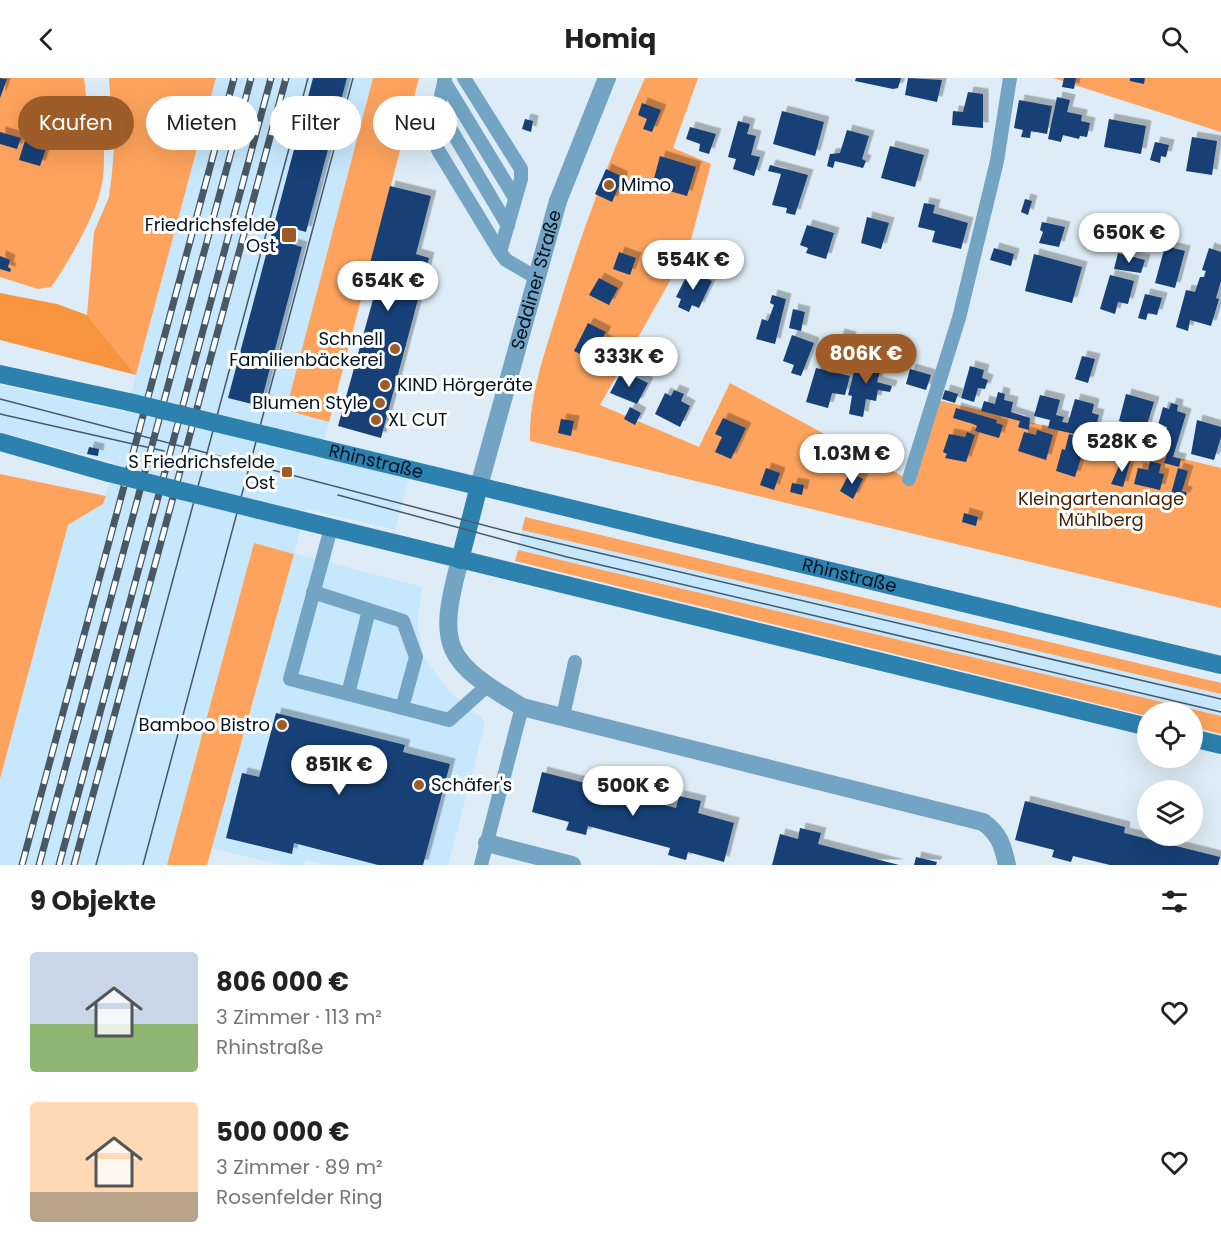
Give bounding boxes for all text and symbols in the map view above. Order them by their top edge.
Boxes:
text: Homiq [565,20,656,57]
icon: back [30,23,63,56]
icon: search [1158,23,1191,56]
chip: Kaufen [18,96,134,150]
chip: Mieten [146,96,258,150]
chip: Filter [270,96,361,150]
chip: Neu [373,96,457,150]
place label: Mimo [621,172,671,197]
marker: Mimo [602,178,616,192]
street label: Seddiner Straße [504,207,567,352]
place label: Friedrichsfelde Ost [145,212,276,258]
pin: 650K € [1080,213,1178,264]
text: 650K € [1093,218,1165,246]
marker: Friedrichsfelde Ost [280,226,298,244]
pin: 554K € [644,240,742,291]
text: 554K € [656,245,730,273]
pin: 654K € [339,261,437,312]
text: 654K € [351,266,425,294]
place label: Schnell Familienbäckerei [229,326,383,372]
pin: 806K € [817,334,915,385]
pin: 333K € [580,337,678,388]
text: 806K € [830,339,902,367]
marker: Schnell Familienbäckerei [388,342,402,356]
text: 333K € [594,342,664,370]
place label: KIND Hörgeräte [397,372,533,397]
marker: KIND Hörgeräte [378,378,392,392]
place label: Blumen Style [252,390,368,415]
marker: Blumen Style [373,396,387,410]
place label: XL CUT [388,407,448,432]
marker: XL CUT [369,413,383,427]
pin: 528K € [1073,422,1171,473]
text: 528K € [1086,427,1158,455]
pin: 1.03M € [797,434,907,485]
street label: Rhinstraße [326,438,426,485]
text: 1.03M € [814,439,890,467]
place label: S Friedrichsfelde Ost [128,449,275,495]
marker: S Friedrichsfelde Ost [280,465,294,479]
park label: Kleingartenanlage Mühlberg [1018,486,1184,532]
street label: Rhinstraße [800,552,900,599]
map controls [1137,702,1203,846]
button: locate [1137,702,1203,768]
place label: Bamboo Bistro [139,712,270,737]
marker: Bamboo Bistro [275,718,289,732]
pin: 851K € [290,745,388,796]
text: 851K € [305,750,373,778]
pin: 500K € [584,766,682,817]
text: 500K € [596,771,670,799]
place label: Schäfer's [431,772,512,797]
marker: Schäfer's [412,778,426,792]
button: layers [1137,780,1203,846]
text: 9 Objekte [30,883,156,919]
icon: filters [1158,885,1191,918]
text: 806 000 € [216,964,349,1000]
icon: home [78,976,150,1048]
icon: heart [1158,996,1191,1029]
text: 3 Zimmer · 113 m² [216,1003,382,1031]
text: Rhinstraße [216,1033,323,1061]
text: 500 000 € [216,1114,349,1150]
icon: home [78,1126,150,1198]
icon: heart [1158,1146,1191,1179]
text: 3 Zimmer · 89 m² [216,1153,383,1181]
text: Rosenfelder Ring [216,1183,383,1211]

